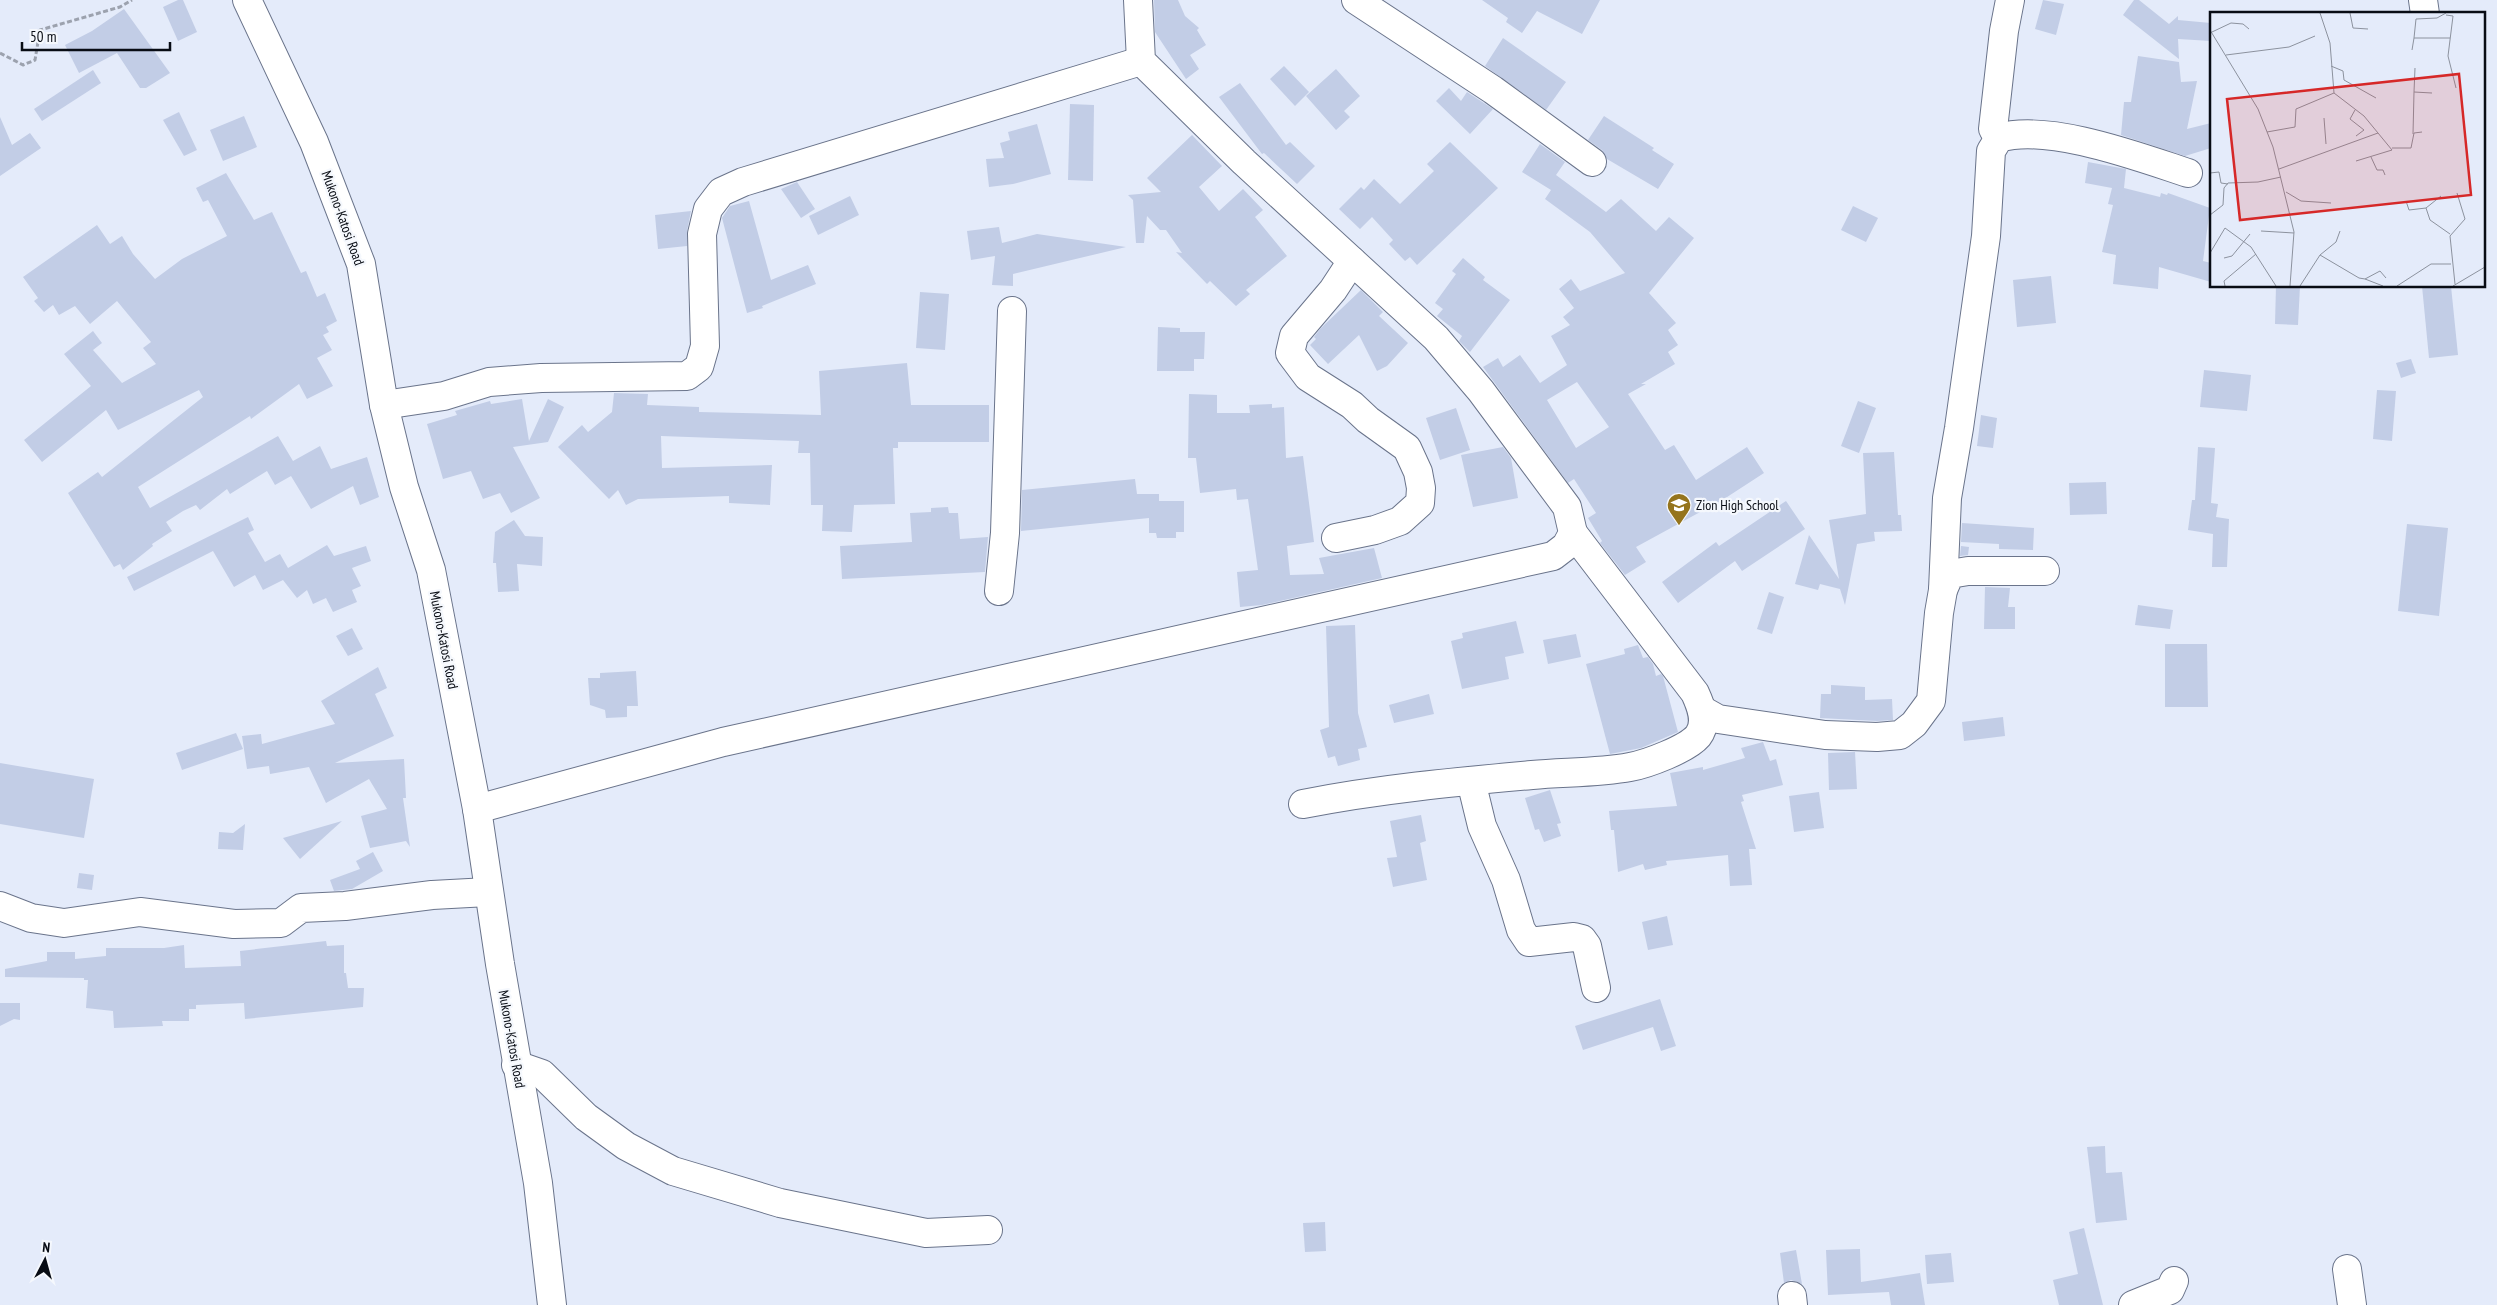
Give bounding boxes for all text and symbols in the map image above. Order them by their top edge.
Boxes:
inset map [2210,12,2484,288]
scale bar [22,20,170,52]
text: 50 m [30,27,56,46]
street label: Mukono-Katosi Road [318,168,368,268]
school or university icon: Zion High School [1666,492,1692,526]
place label: Zion High School [1696,496,1779,514]
street label: Mukono-Katosi Road [426,590,462,690]
street label: Mukono-Katosi Road [495,989,529,1089]
north arrow [20,1235,70,1285]
text: N [42,1238,51,1256]

